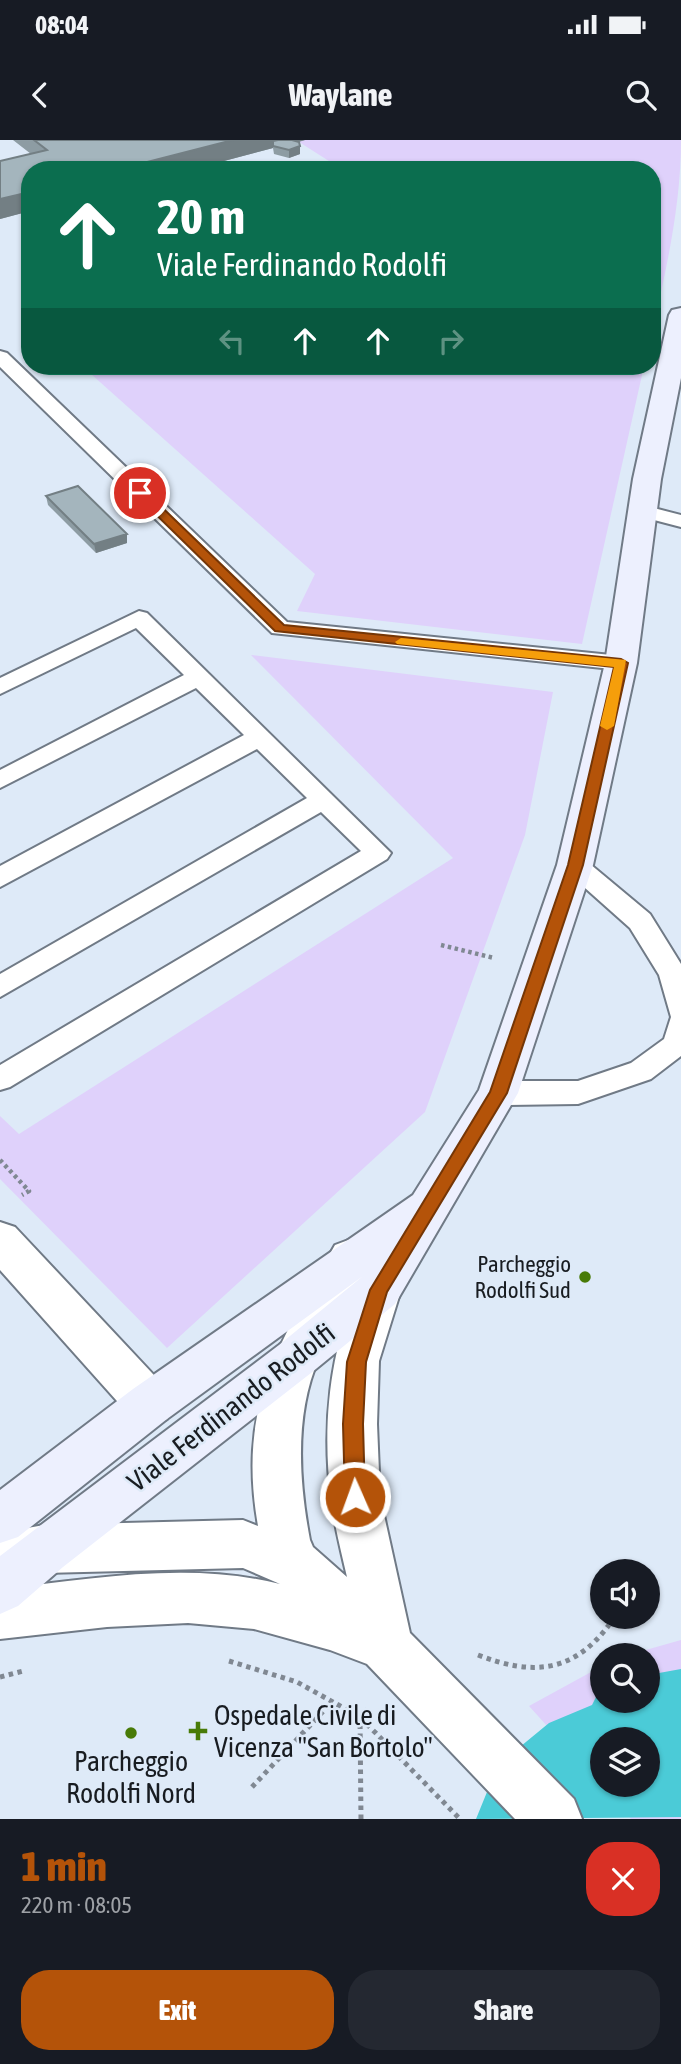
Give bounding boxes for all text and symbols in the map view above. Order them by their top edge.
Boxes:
text: 08:04 [35,10,89,40]
icon: back [21,76,59,114]
text: Waylane [289,76,392,113]
icon: search [622,76,660,114]
text: 20 m [157,188,245,244]
icon: ahead [42,189,133,280]
text: Viale Ferdinando Rodolfi [157,246,447,283]
icon: left [213,322,251,360]
icon: ahead [286,322,324,360]
icon: ahead [359,322,397,360]
icon: right [432,322,470,360]
pin [110,463,170,523]
icon: arrive [121,474,159,512]
place label: Parcheggio Rodolfi Sud [474,1251,571,1303]
marker: Parcheggio Rodolfi Sud [577,1269,593,1285]
street label: Viale Ferdinando Rodolfi [121,1316,341,1498]
position arrow [318,1460,392,1534]
map controls [590,1559,660,1797]
button: sound [590,1559,660,1629]
button: search [590,1643,660,1713]
place label: Ospedale Civile di Vicenza "San Bortolo" [214,1699,433,1763]
marker: Ospedale Civile di Vicenza "San Bortolo" [188,1721,208,1741]
marker: Parcheggio Rodolfi Nord [123,1725,139,1741]
button: layers [590,1727,660,1797]
place label: Parcheggio Rodolfi Nord [66,1745,196,1809]
text: 1 min [21,1842,107,1890]
button: close [586,1842,660,1916]
text: 220 m · 08:05 [21,1892,132,1918]
button: Exit [21,1970,334,2050]
button: Share [348,1970,660,2050]

